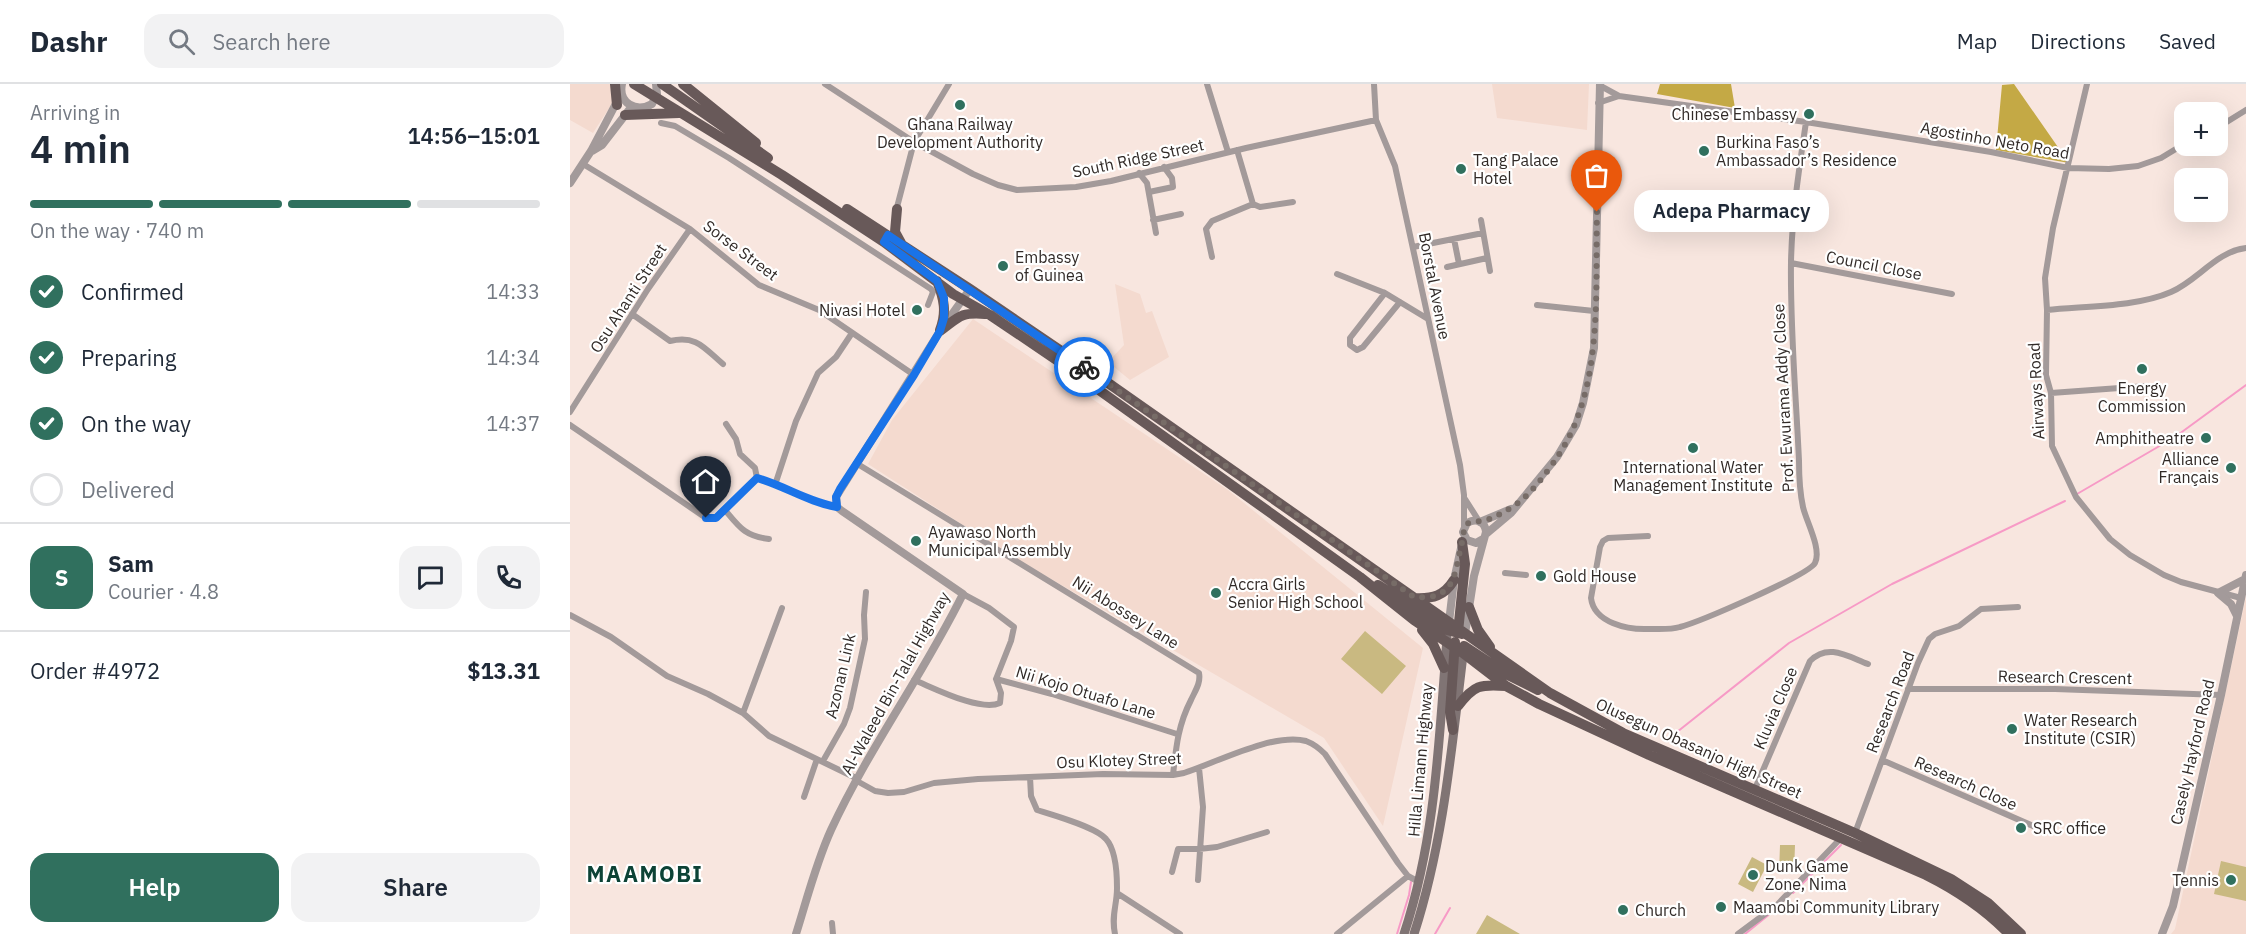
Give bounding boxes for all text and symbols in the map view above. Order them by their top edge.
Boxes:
search box [144,14,564,68]
text: Dashr [30,23,108,60]
icon: search [165,25,198,58]
text: Search here [213,27,331,56]
text: Map [1957,27,1997,55]
text: Directions [2030,27,2126,55]
text: Saved [2159,27,2216,55]
marker: Ghana Railway Development Authority [953,98,967,112]
text: Arriving in [30,99,120,126]
map controls [2174,102,2228,222]
button: + [2174,102,2228,156]
place label: Chinese Embassy [1671,104,1797,124]
marker: Chinese Embassy [1802,107,1816,121]
place label: Ghana Railway Development Authority [877,114,1043,152]
street label: Agostinho Neto Road [1919,117,2071,163]
text: 14:56–15:01 [407,121,540,150]
text: 4 min [30,123,131,174]
place label: Burkina Faso’s Ambassador’s Residence [1716,132,1897,170]
street label: South Ridge Street [1070,134,1206,182]
marker: Burkina Faso’s Ambassador’s Residence [1697,144,1711,158]
place label: Tang Palace Hotel [1473,150,1559,188]
pin [1571,150,1622,212]
icon: bag [1580,159,1613,192]
marker: Tang Palace Hotel [1454,162,1468,176]
button: − [2174,168,2228,222]
callout: Adepa Pharmacy [1633,191,1828,233]
text: Adepa Pharmacy [1653,197,1810,224]
street label: Sorse Street [700,215,782,285]
text: On the way · 740 m [30,217,204,244]
street label: Borstal Avenue [1415,231,1455,341]
street label: Osu Ahanti Street [585,240,671,356]
street label: Council Close [1824,246,1924,284]
place label: Embassy of Guinea [1015,247,1084,285]
marker: Embassy of Guinea [996,259,1010,273]
icon: check [30,275,63,308]
text: Confirmed [81,277,184,306]
text: 14:33 [486,278,540,305]
place label: Nivasi Hotel [819,300,905,320]
marker: Nivasi Hotel [910,303,924,317]
street label: Prof. Ewurama Addy Close [1768,303,1798,493]
courier [1054,337,1114,397]
icon: check [30,341,63,374]
street label: Airways Road [2023,342,2049,440]
text: Preparing [81,343,176,372]
text: 14:34 [486,344,540,371]
icon: bike [1068,351,1101,384]
marker: Energy Commission [2135,362,2149,376]
place label: Energy Commission [2098,378,2186,416]
icon: check [30,407,63,440]
text: On the way [81,409,191,438]
text: 14:37 [486,410,540,437]
place label: Amphitheatre [2095,428,2194,448]
marker: Amphitheatre [2199,431,2213,445]
marker: International Water Management Institute [1686,441,1700,455]
place label: Alliance Français [2159,449,2219,487]
pin [680,456,731,518]
place label: International Water Management Institute [1613,457,1773,495]
marker: Alliance Français [2224,461,2238,475]
icon: home [689,465,722,498]
text: Delivered [81,475,175,504]
place label: Ayawaso North Municipal Assembly [928,522,1071,560]
marker: Ayawaso North Municipal Assembly [909,534,923,548]
button: chat [399,546,462,609]
button: phone [477,546,540,609]
text: Sam [108,549,154,578]
text: S [55,563,68,592]
place label: Gold House [1553,566,1637,586]
marker: Gold House [1534,569,1548,583]
street label: Nii Abossey Lane [1069,571,1183,653]
place label: Accra Girls Senior High School [1228,574,1363,612]
text: Courier · 4.8 [108,578,219,605]
marker: Accra Girls Senior High School [1209,586,1223,600]
street label: Al-Waleed Bin-Talal Highway [836,588,954,778]
street label: Azonan Link [821,631,860,720]
street label: Research Road [1861,648,1919,756]
text: Order #4972 [30,656,160,685]
text: $13.31 [467,656,540,685]
street label: Nii Kojo Otuafo Lane [1014,661,1159,723]
street label: Kluvia Close [1749,664,1801,752]
street label: Research Crescent [1998,666,2132,688]
street label: Casely Hayford Road [2166,677,2218,827]
street label: Hilla Limann Highway [1403,682,1437,838]
street label: Olusegun Obasanjo High Street [1593,693,1805,803]
place label: Water Research Institute (CSIR) [2024,710,2137,748]
marker: Water Research Institute (CSIR) [2005,722,2019,736]
street label: Osu Klotey Street [1056,748,1182,772]
street label: Research Close [1911,751,2021,815]
place label: SRC office [2033,818,2106,838]
marker: SRC office [2014,821,2028,835]
button: Help [30,853,279,922]
button: Share [291,853,540,922]
place label: Dunk Game Zone, Nima [1765,856,1849,894]
district label: MAAMOBI [587,859,703,888]
marker: Dunk Game Zone, Nima [1746,868,1760,882]
place label: Tennis [2172,870,2219,890]
marker: Tennis [2224,873,2238,887]
place label: Maamobi Community Library [1733,897,1939,917]
place label: Church [1635,900,1686,920]
marker: Maamobi Community Library [1714,900,1728,914]
marker: Church [1616,903,1630,917]

